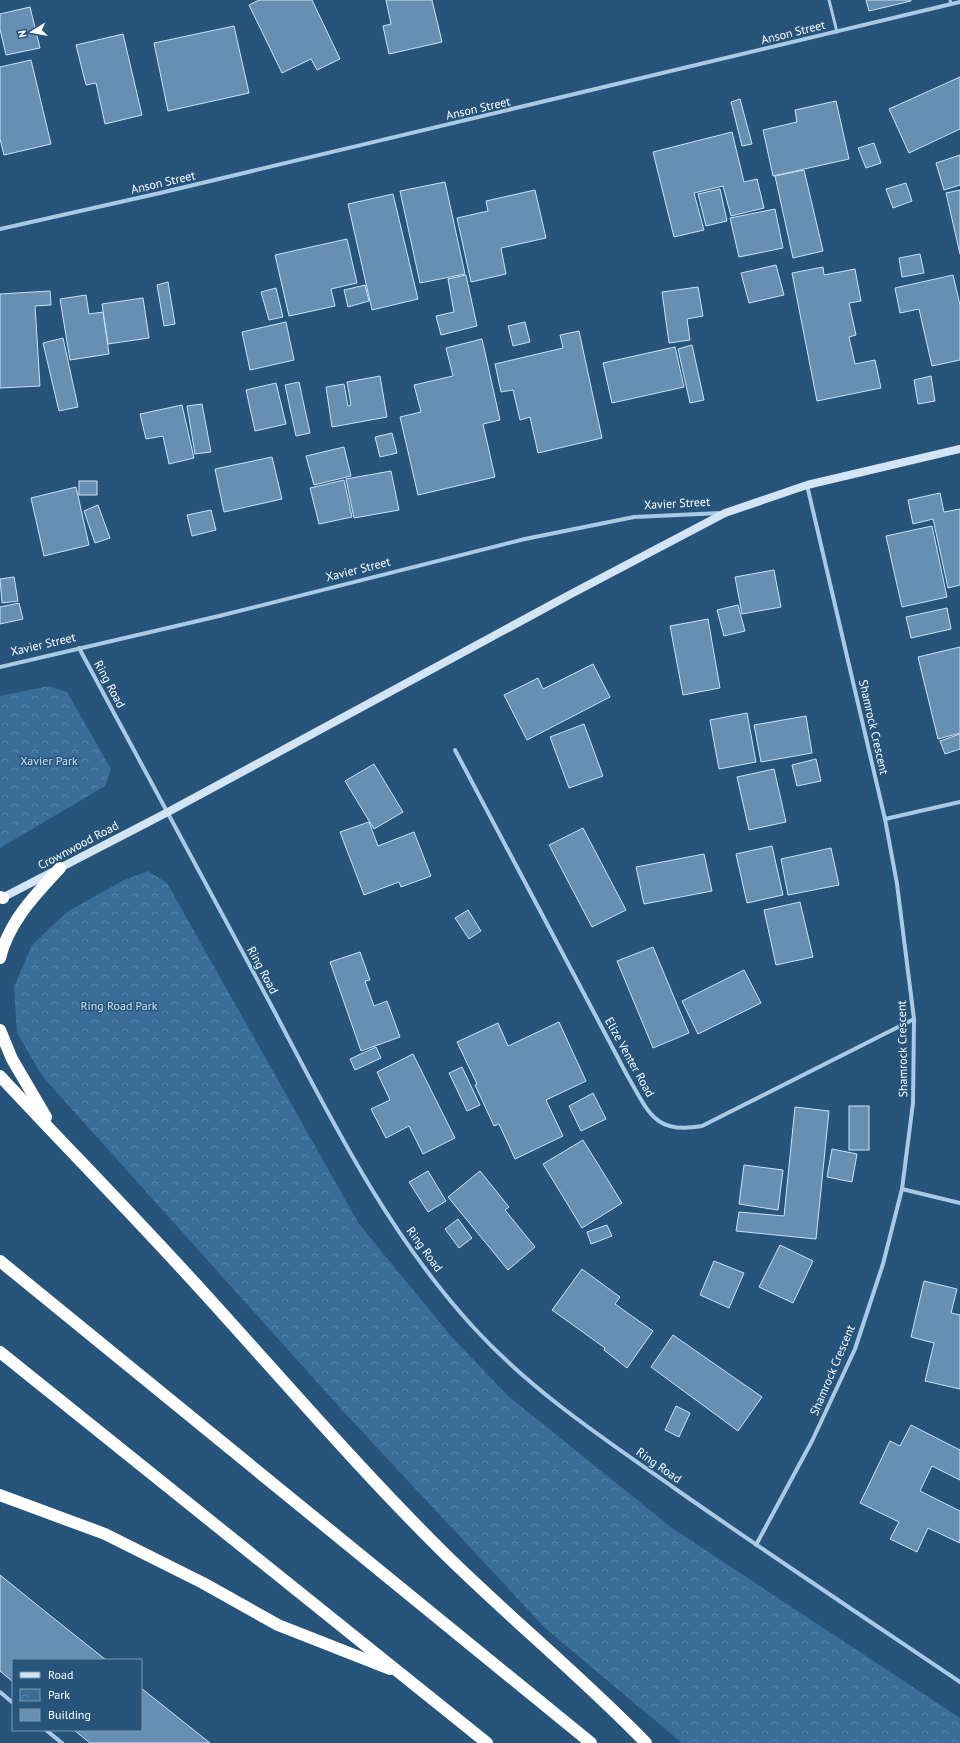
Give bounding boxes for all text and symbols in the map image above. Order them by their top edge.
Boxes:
north arrow [12,12,52,52]
street label: Anson Street [759,17,827,47]
text: N [15,29,30,39]
street label: Anson Street [444,93,512,123]
street label: Anson Street [129,167,197,197]
street label: Xavier Street [644,494,710,512]
street label: Xavier Street [324,554,392,584]
street label: Xavier Street [9,629,77,659]
street label: Ring Road [91,658,129,710]
street label: Shamrock Crescent [856,678,892,776]
park label: Xavier Park [20,753,78,768]
street label: Crownwood Road [35,817,121,873]
street label: Ring Road [244,944,282,996]
park label: Ring Road Park [80,998,158,1013]
street label: Shamrock Crescent [894,1000,910,1098]
street label: Elize Venter Road [602,1015,658,1099]
street label: Ring Road [404,1224,446,1274]
street label: Shamrock Crescent [806,1322,858,1418]
street label: Ring Road [633,1444,685,1486]
legend [12,1659,142,1731]
text: Road [48,1667,73,1682]
text: Park [48,1687,70,1702]
text: Building [48,1707,91,1722]

